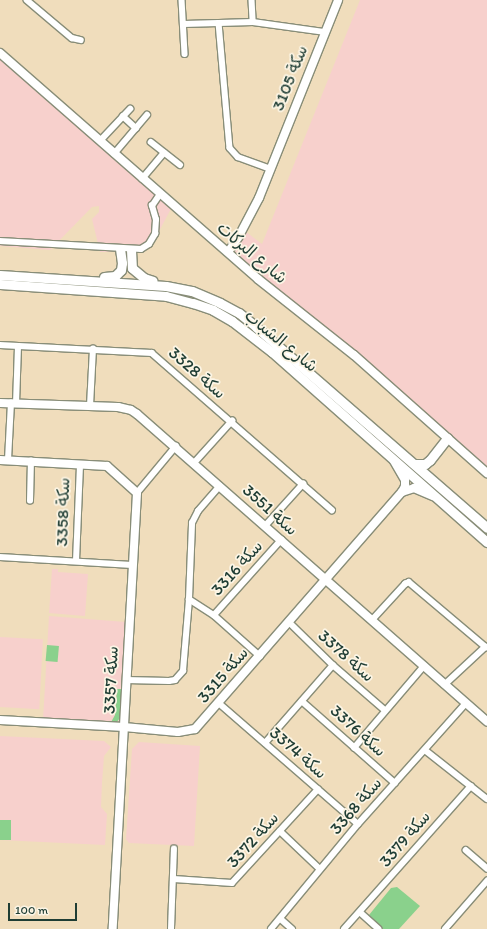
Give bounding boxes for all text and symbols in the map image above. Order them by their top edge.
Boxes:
street label: سكة 3105 [268,42,312,114]
street label: شارع البركات [213,218,291,288]
street label: شارع الشباب [240,305,322,377]
street label: سكة 3328 [164,343,230,403]
street label: سكة 3358 [52,477,74,547]
street label: سكة 3551 [238,480,302,540]
street label: سكة 3316 [207,536,267,600]
street label: سكة 3378 [314,626,378,686]
street label: سكة 3315 [193,643,253,707]
street label: سكة 3357 [99,645,123,715]
street label: سكة 3376 [326,701,390,761]
street label: سكة 3374 [265,723,331,783]
street label: سكة 3368 [326,773,386,839]
street label: سكة 3379 [375,807,435,871]
street label: سكة 3372 [223,808,283,872]
scale bar [10,895,79,921]
text: 100 m [15,903,48,917]

